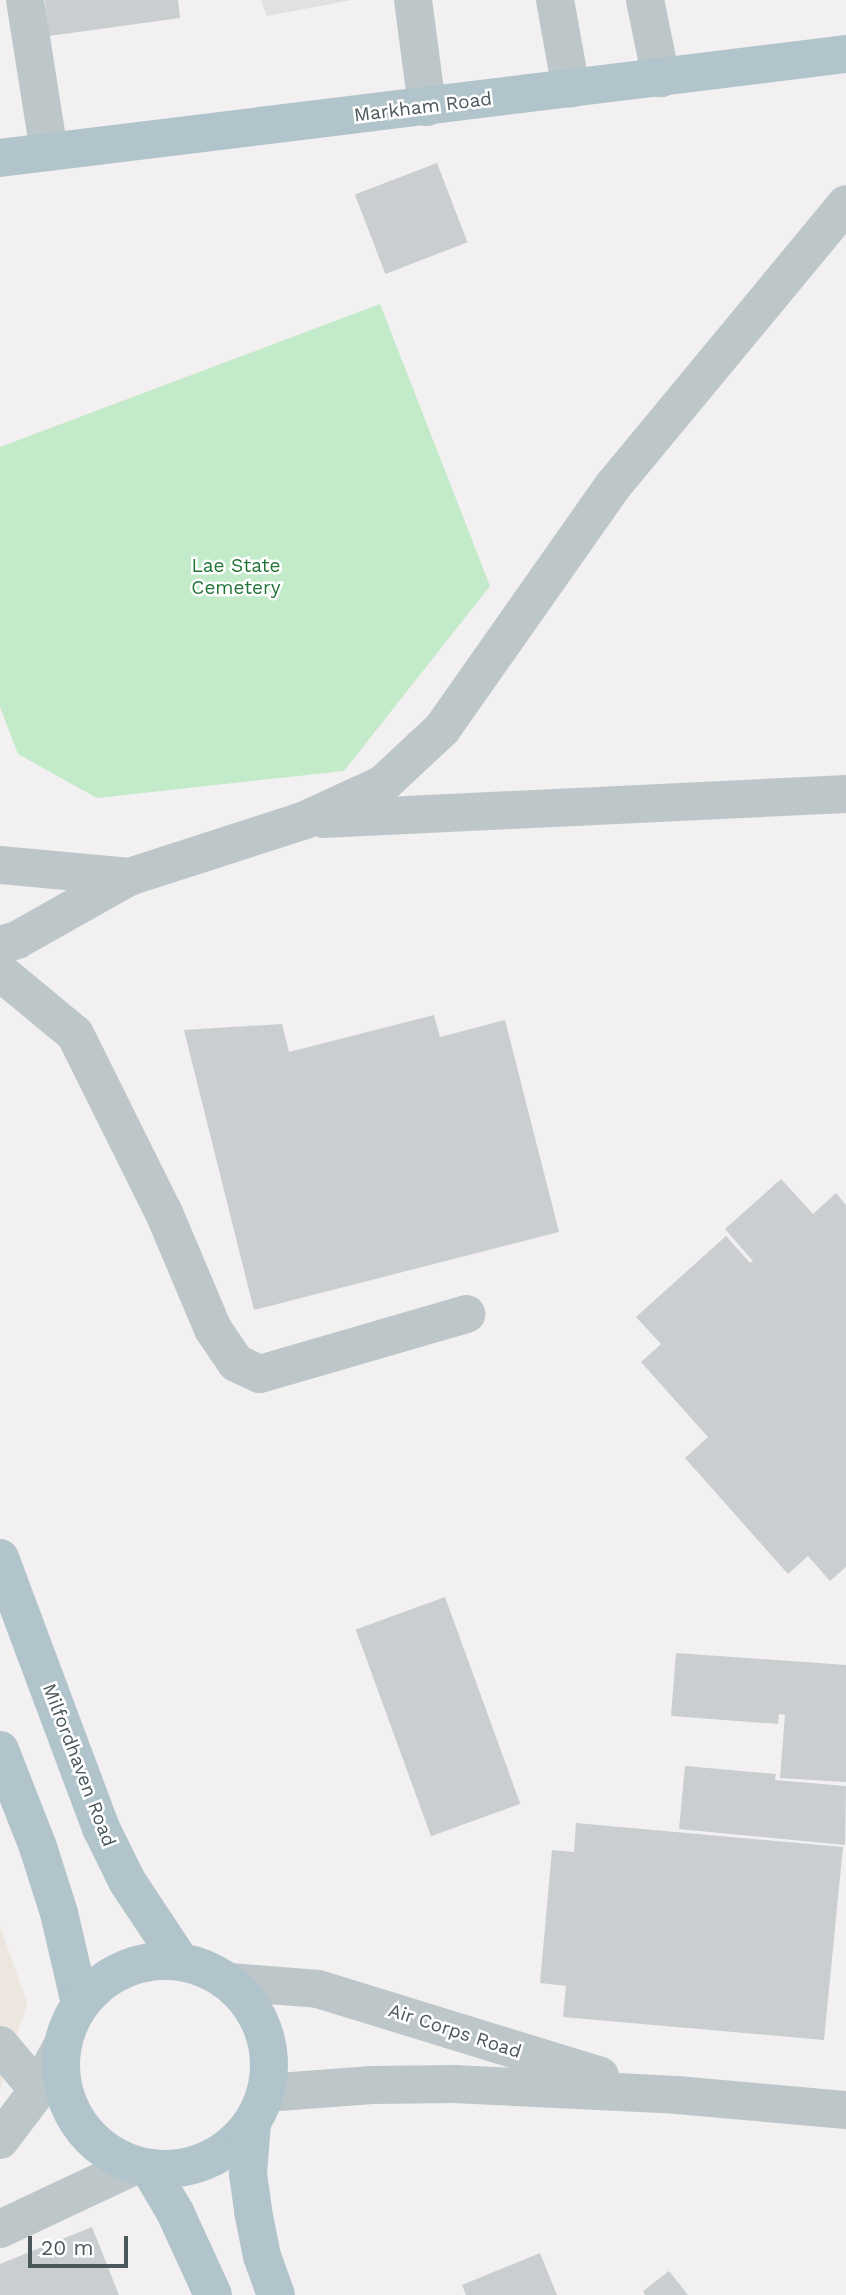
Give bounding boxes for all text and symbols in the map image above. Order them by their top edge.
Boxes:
street label: Markham Road [353,87,493,127]
park label: Lae State Cemetery [191,555,281,599]
street label: Milfordhaven Road [37,1680,121,1850]
street label: Air Corps Road [385,1999,525,2063]
scale bar [32,2222,131,2266]
text: 20 m [41,2235,93,2260]

